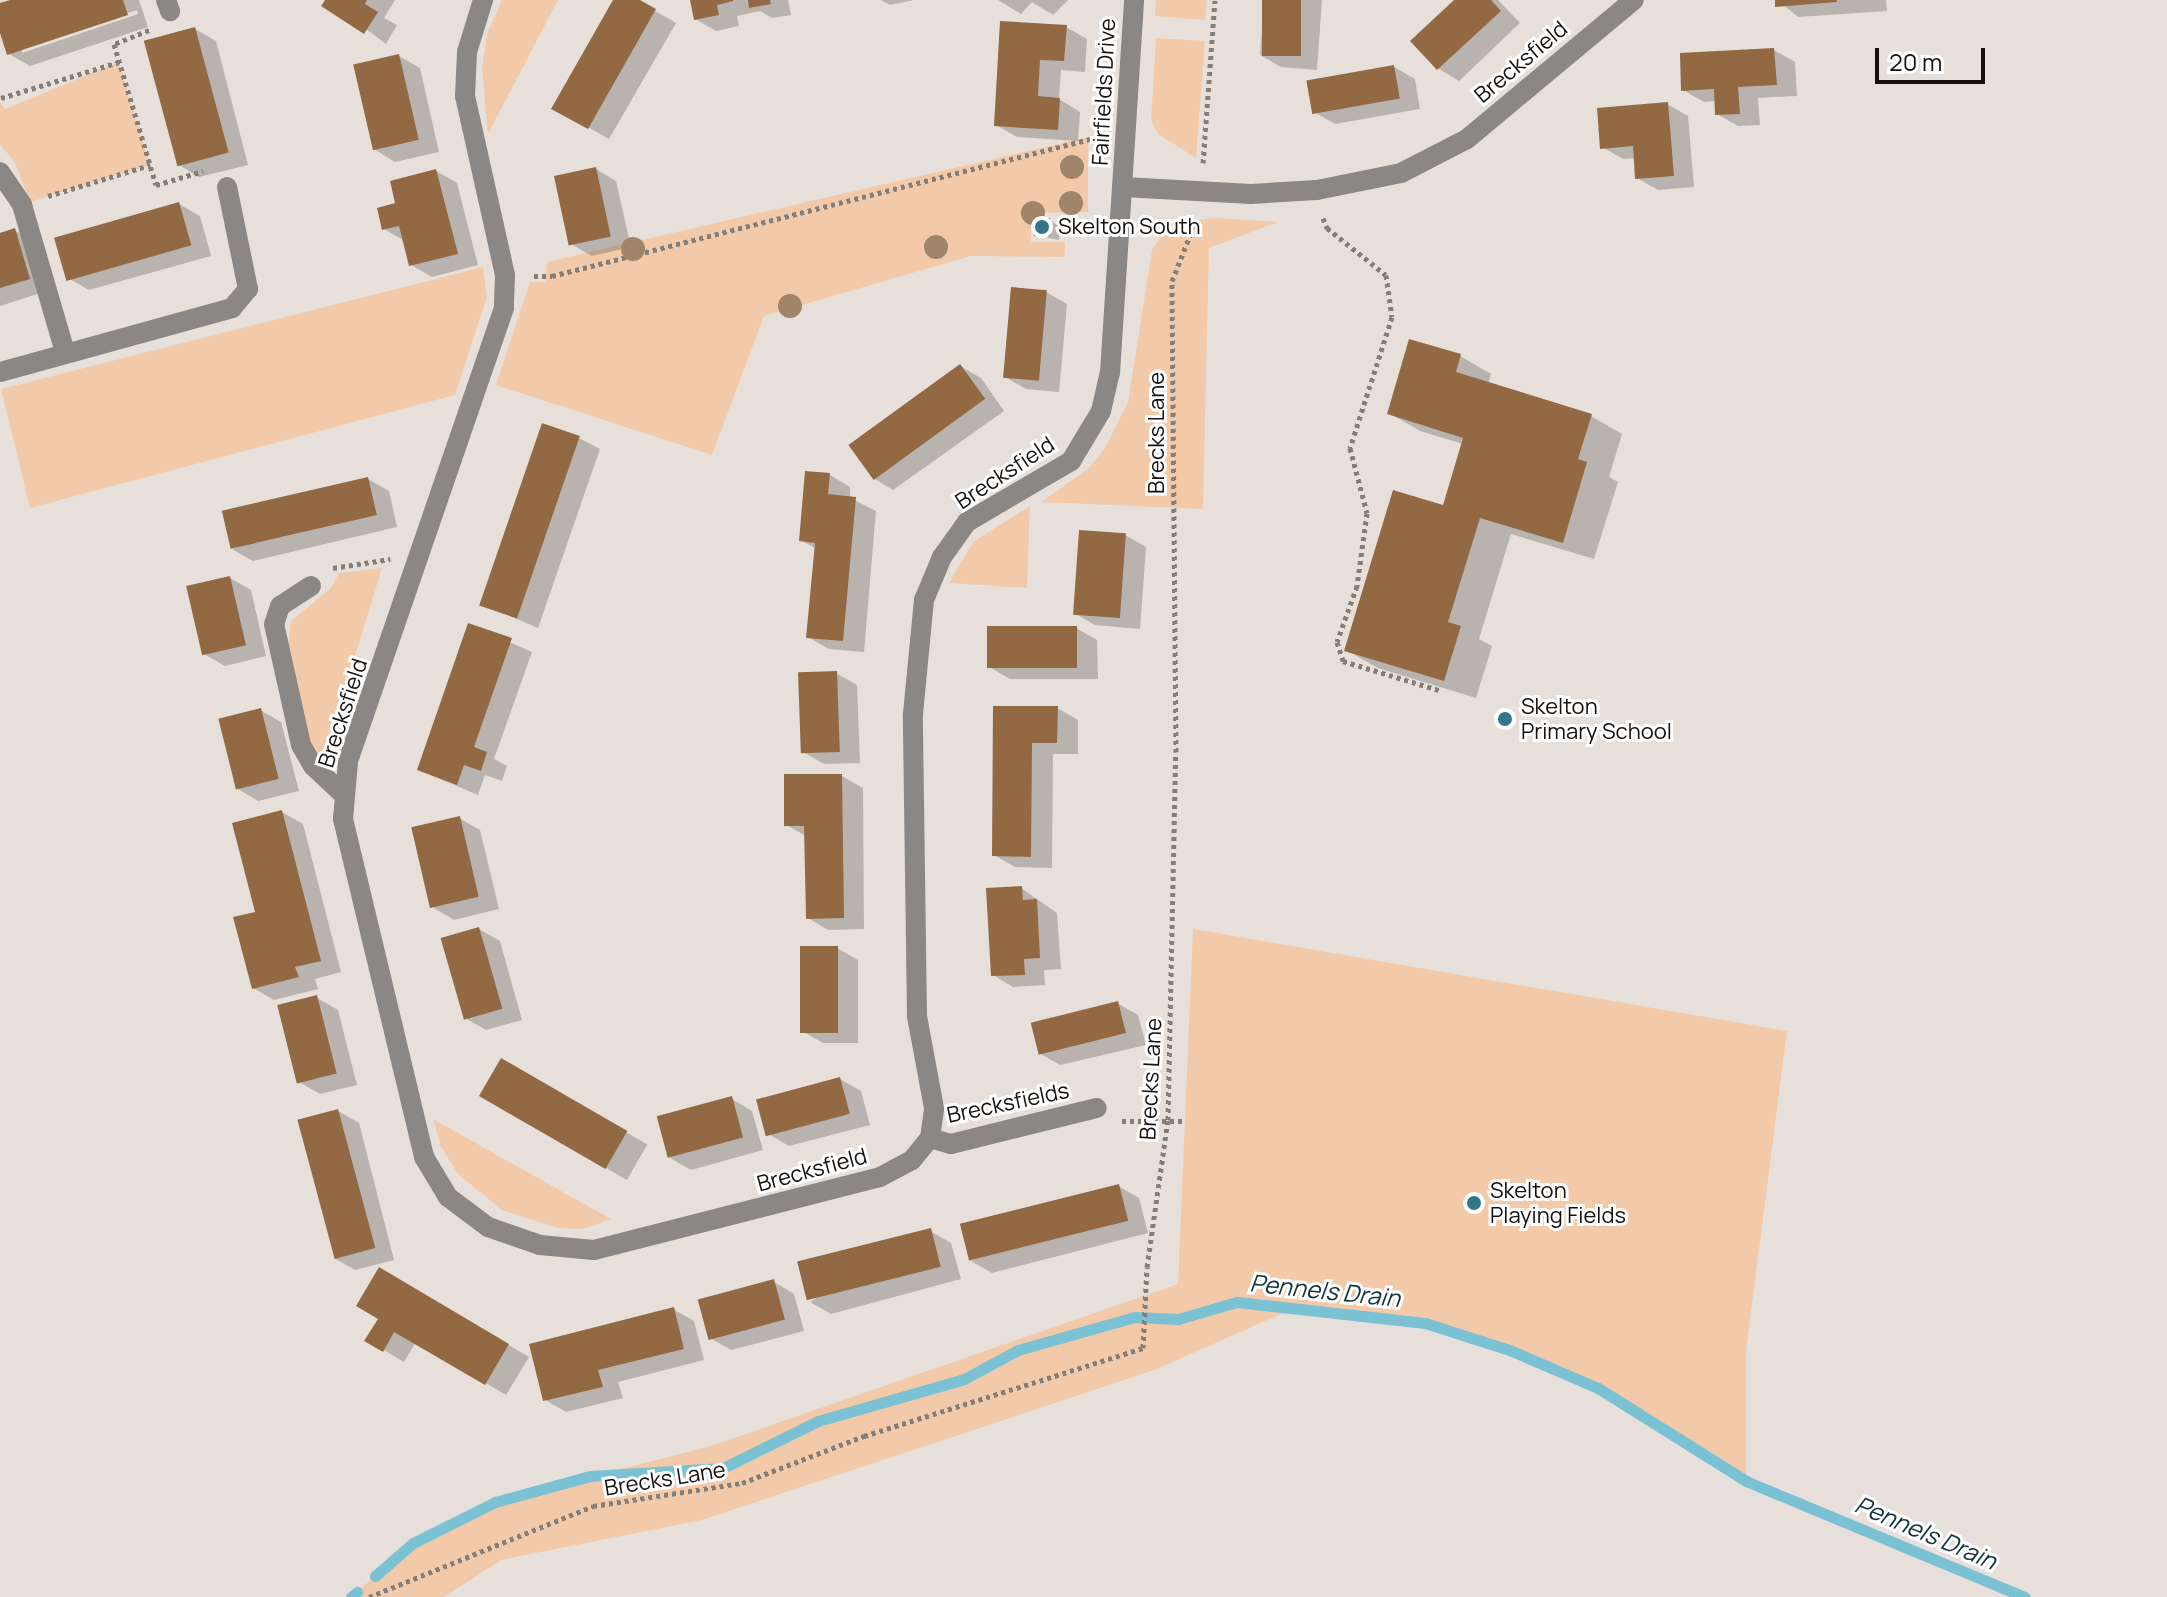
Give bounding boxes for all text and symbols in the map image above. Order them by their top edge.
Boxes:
street label: Brecksfield [1469,16,1573,108]
street label: Fairfields Drive [1087,18,1121,166]
scale bar [1879,32,1989,82]
text: 20 m [1889,45,1942,78]
place label: Skelton South [1058,214,1201,240]
marker: Skelton South [1033,218,1051,236]
street label: Brecks Lane [1144,372,1170,494]
street label: Brecksfield [951,431,1059,515]
street label: Brecksfield [313,655,373,771]
place label: Skelton Primary School [1521,693,1672,744]
marker: Skelton Primary School [1496,710,1514,728]
street label: Brecks Lane [1135,1017,1167,1141]
street label: Brecksfields [944,1077,1072,1129]
street label: Brecksfield [754,1143,870,1197]
place label: Skelton Playing Fields [1490,1177,1626,1228]
marker: Skelton Playing Fields [1465,1194,1483,1212]
water label: Pennels Drain [1248,1268,1402,1312]
street label: Brecks Lane [603,1456,727,1502]
water label: Pennels Drain [1851,1489,2001,1575]

